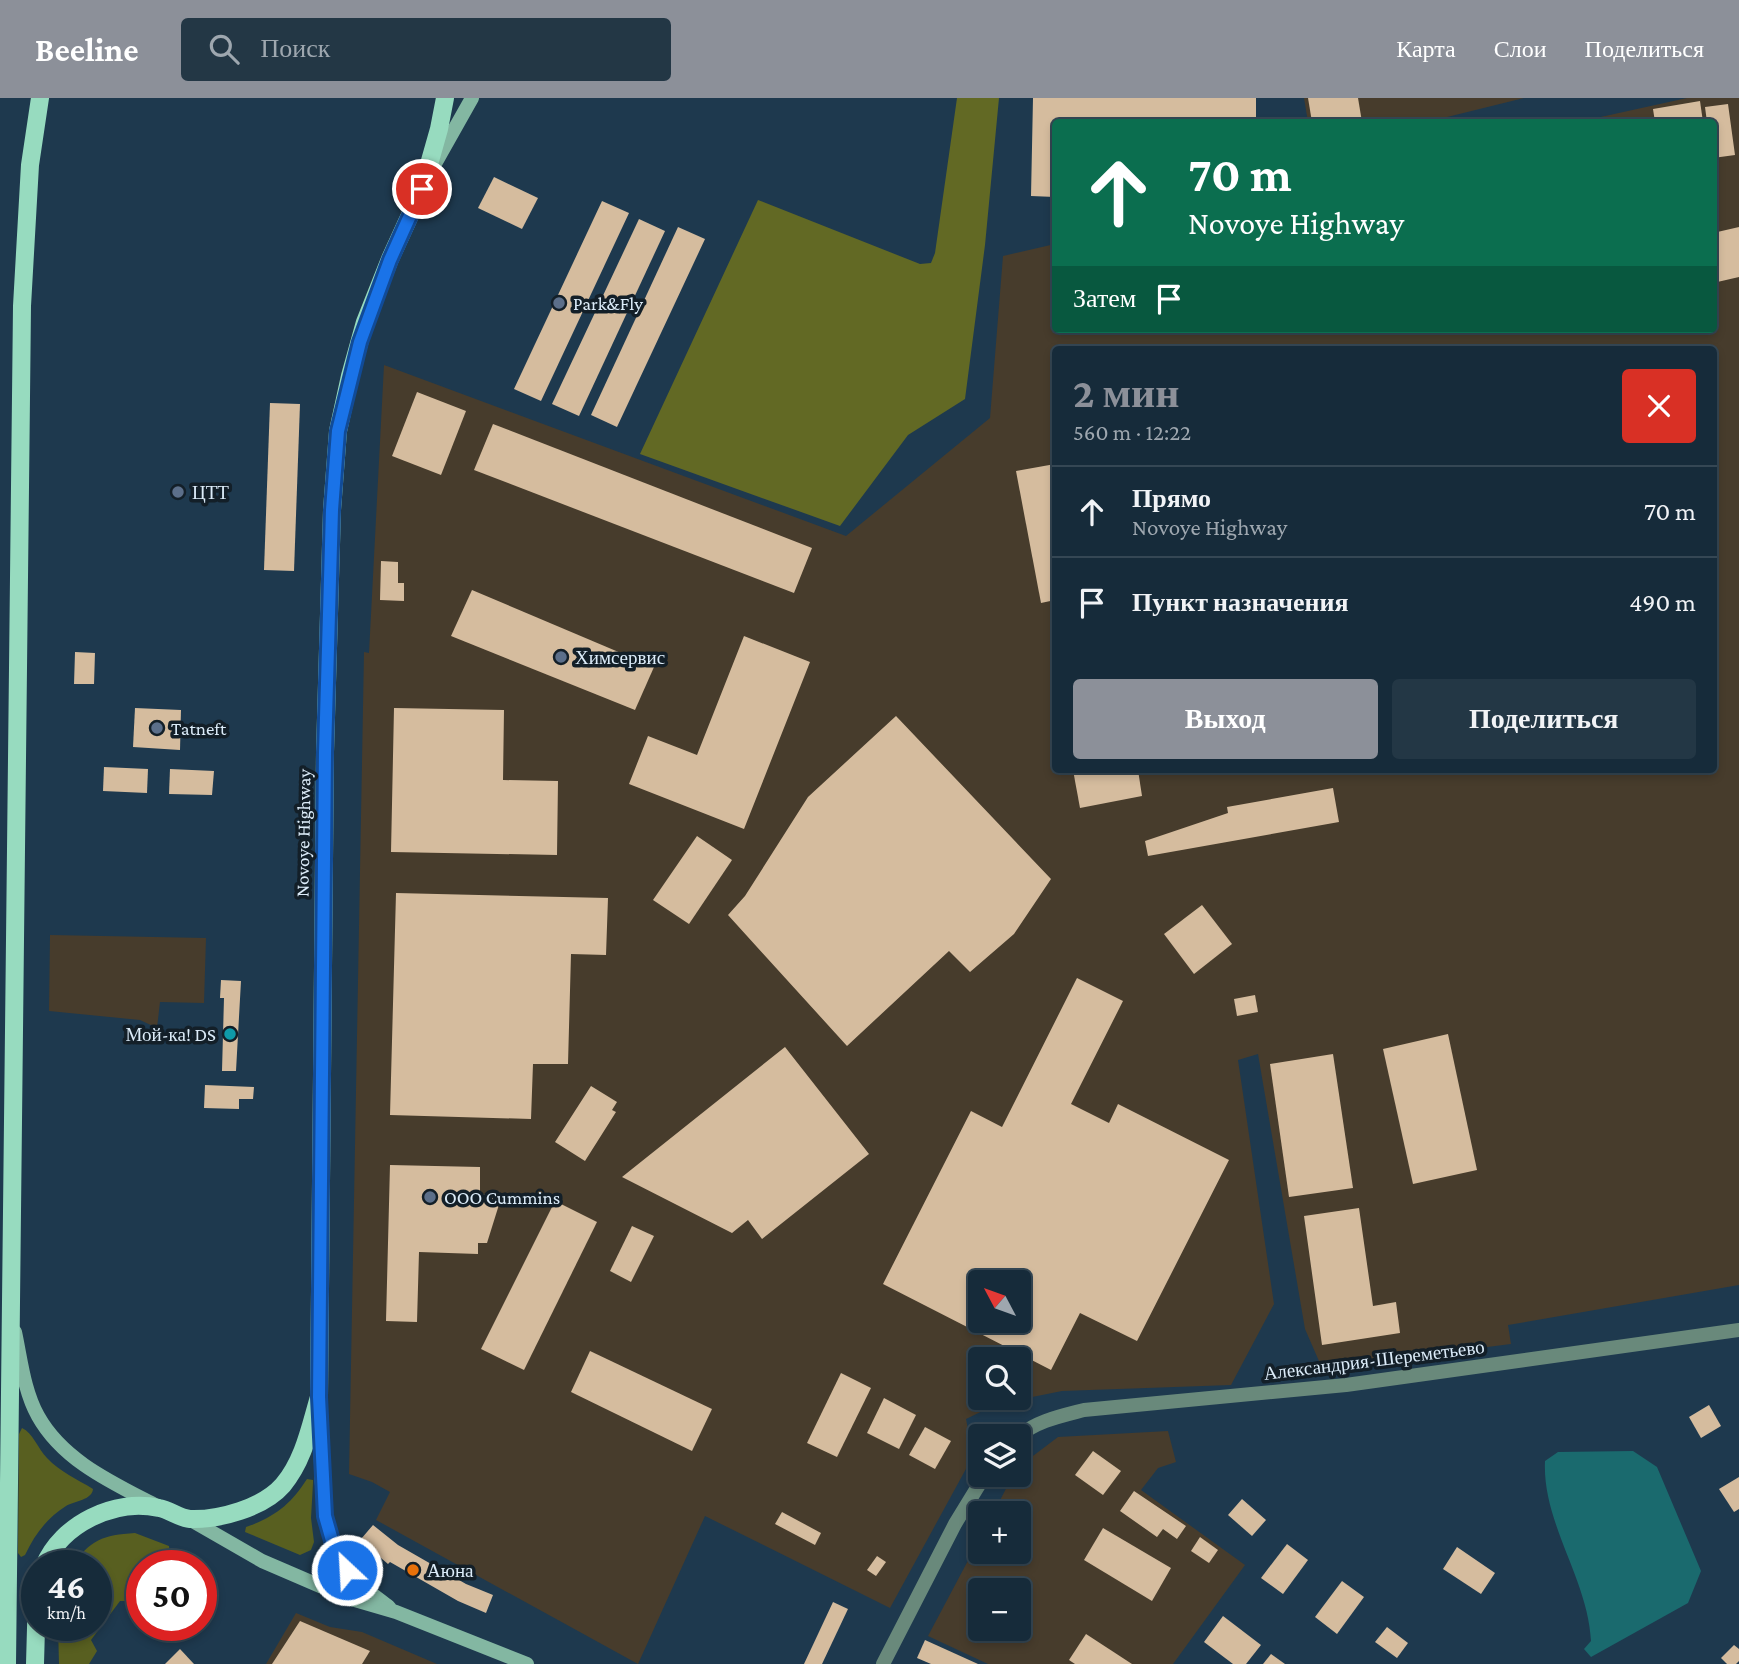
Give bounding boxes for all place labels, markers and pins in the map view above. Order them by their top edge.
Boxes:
pin [392,159,452,219]
place label: Park&Fly [573,293,643,314]
marker: Park&Fly [551,295,567,311]
place label: ЦТТ [192,482,229,503]
marker: ЦТТ [170,484,186,500]
place label: Химсервис [575,647,665,668]
marker: Химсервис [553,649,569,665]
place label: Tatneft [171,718,227,739]
marker: Tatneft [149,720,165,736]
place label: Мой-ка! DS [126,1024,216,1045]
marker: Мой-ка! DS [222,1026,238,1042]
place label: OOO Cummins [444,1187,560,1208]
marker: OOO Cummins [422,1189,438,1205]
place label: Аюна [427,1560,474,1581]
marker: Аюна [405,1562,421,1578]

